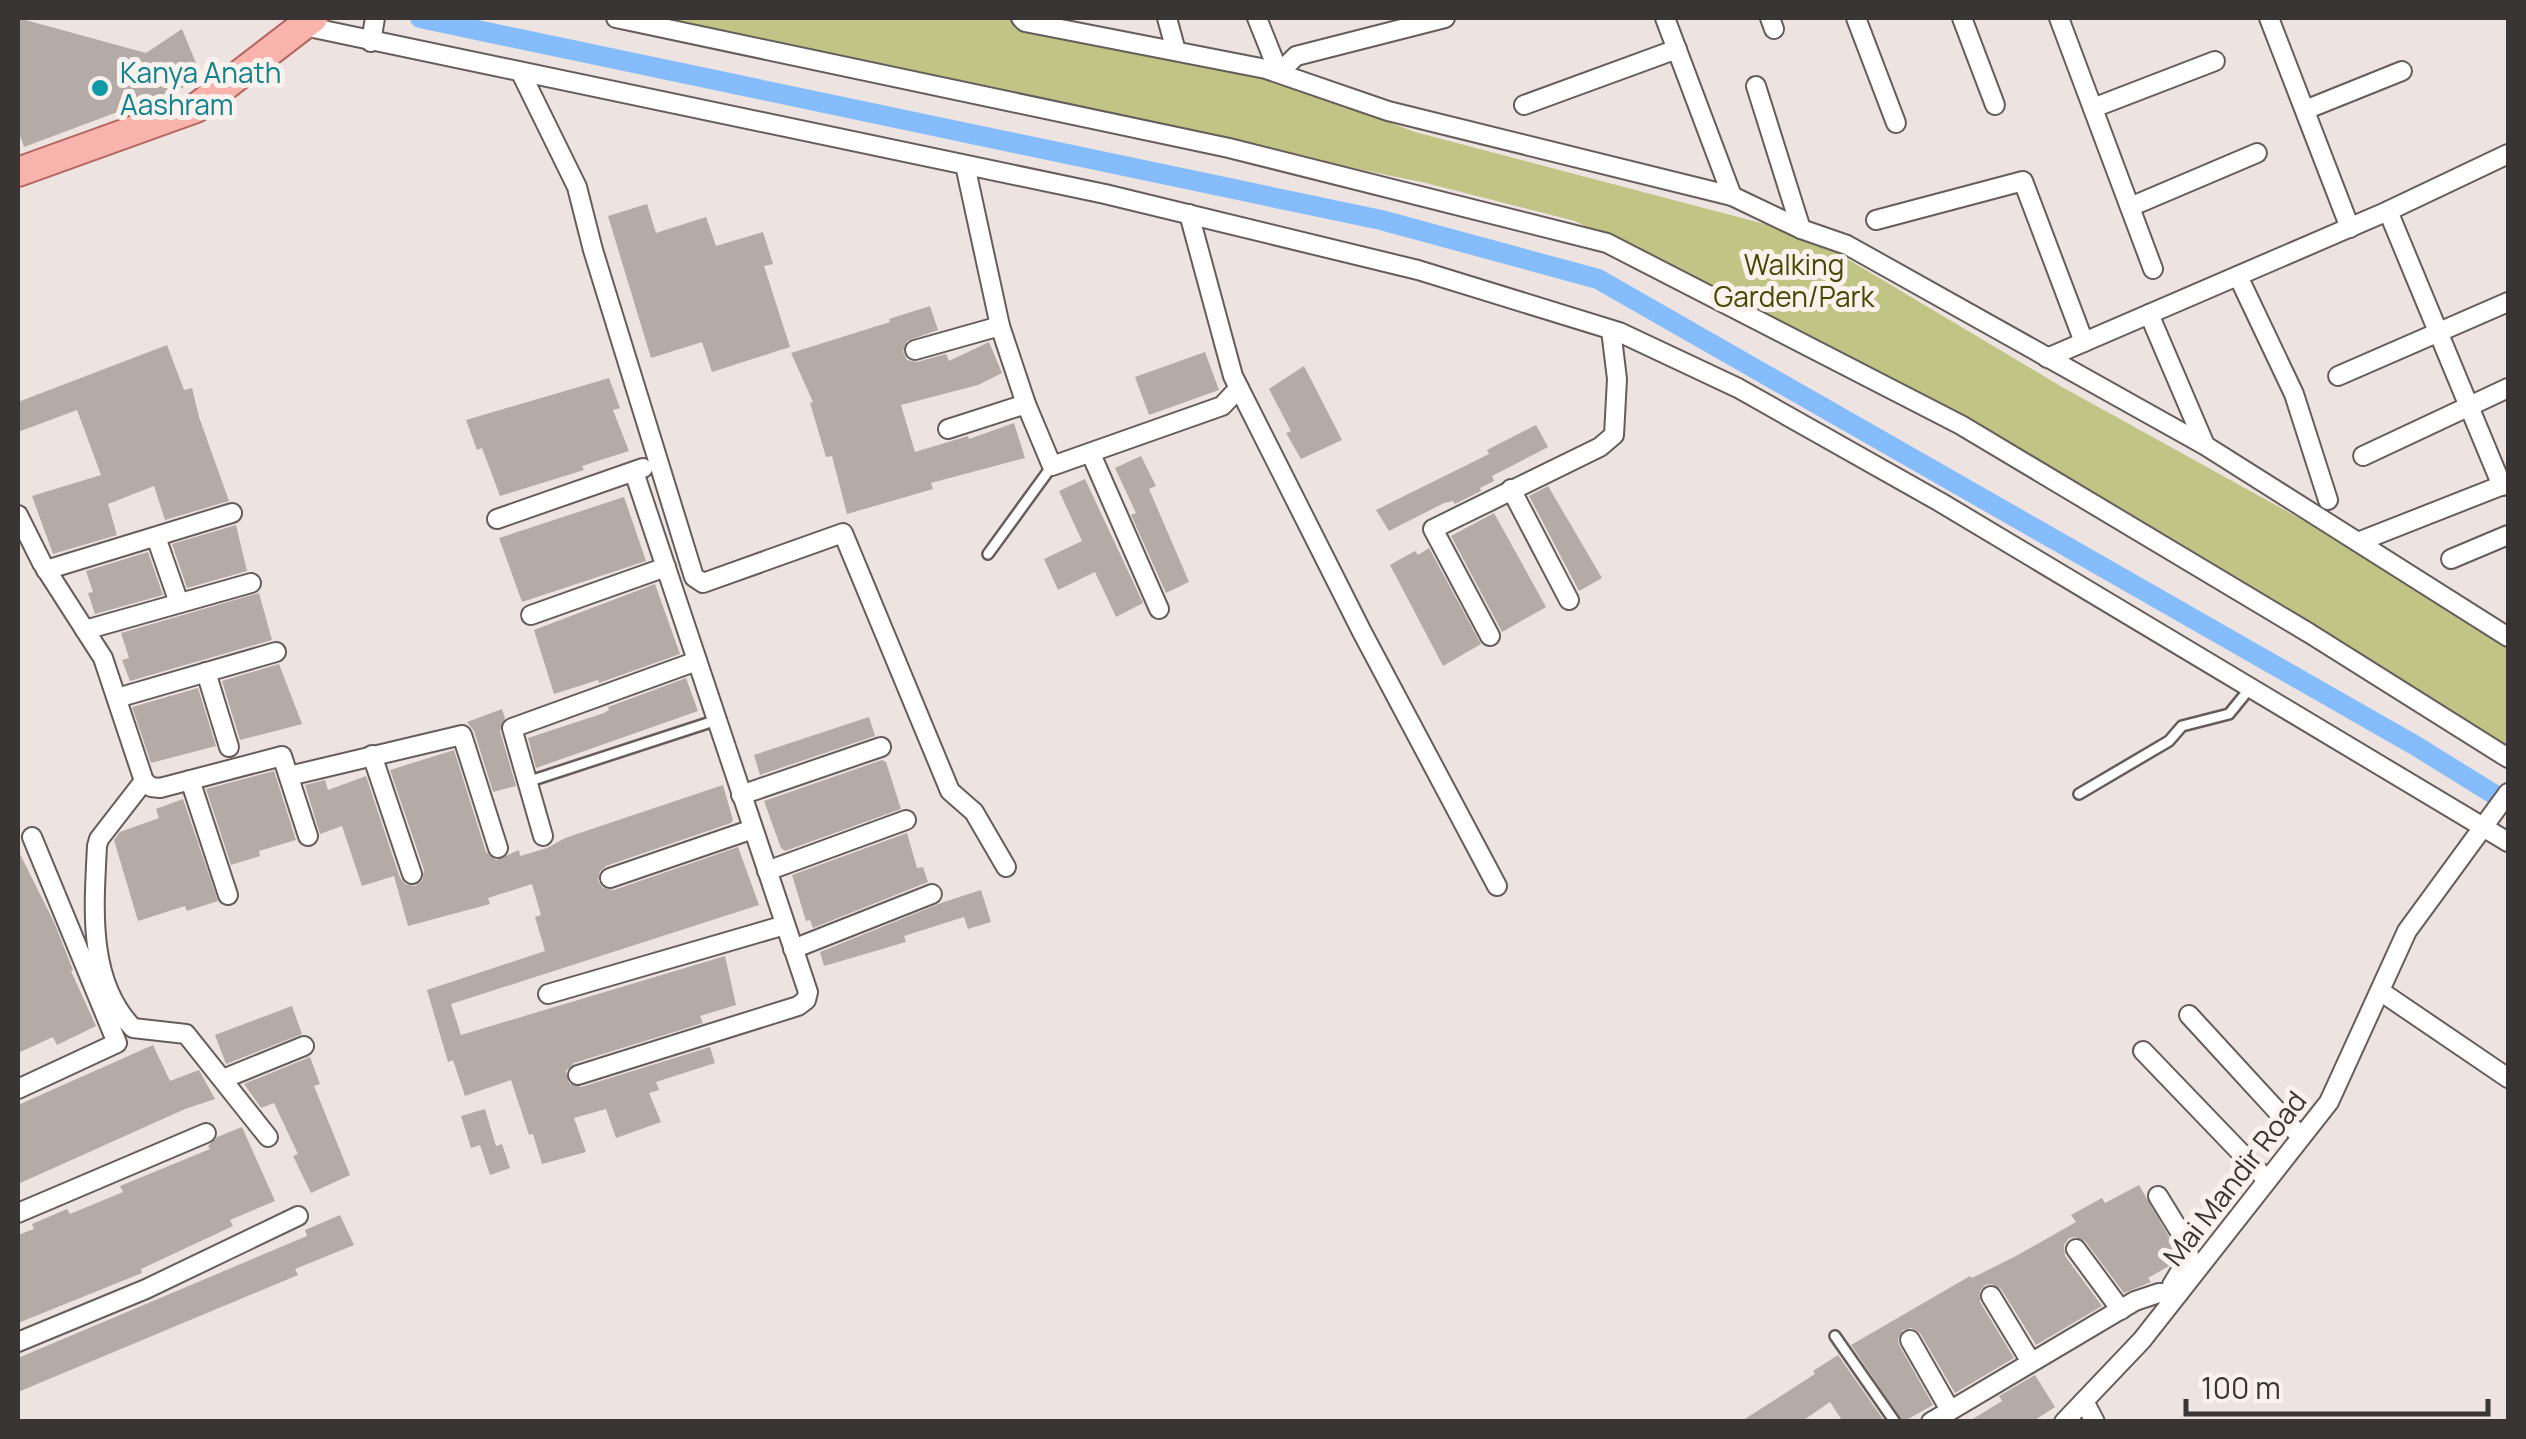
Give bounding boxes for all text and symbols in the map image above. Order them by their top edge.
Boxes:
place label: Kanya Anath Aashram [120,53,281,123]
marker: Kanya Anath Aashram [89,77,111,99]
park label: Walking Garden/Park [1714,245,1876,315]
street label: Mai Mandir Road [2154,1083,2314,1273]
scale bar [2186,1354,2488,1416]
text: 100 m [2201,1367,2281,1408]

